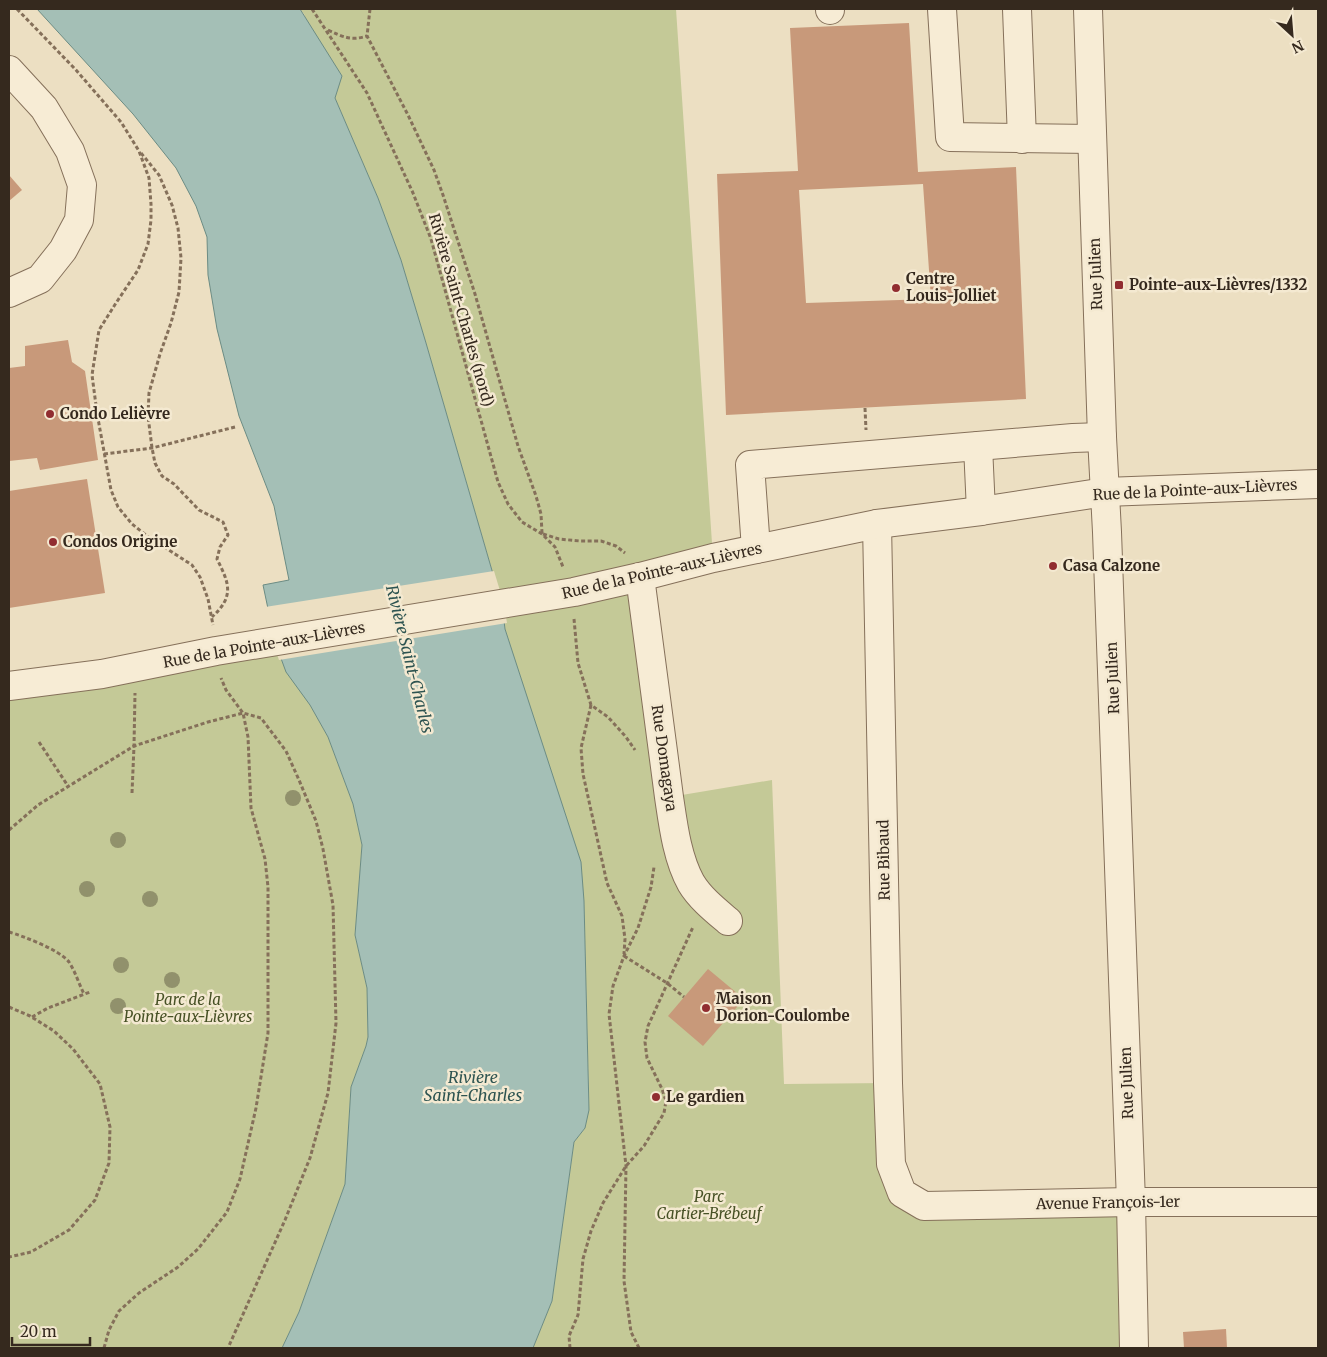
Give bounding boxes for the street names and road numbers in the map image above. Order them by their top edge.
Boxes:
street label: Rivière Saint-Charles (nord) [425,211,498,409]
street label: Rue Julien [1085,237,1106,311]
street label: Rue de la Pointe-aux-Lièvres [1092,475,1298,504]
street label: Rue de la Pointe-aux-Lièvres [560,538,764,603]
street label: Rue de la Pointe-aux-Lièvres [161,617,366,672]
street label: Rue Julien [1102,641,1123,715]
street label: Rue Domagaya [648,703,681,813]
street label: Rue Bibaud [873,819,894,901]
street label: Rue Julien [1116,1046,1137,1120]
street label: Avenue François-1er [1035,1192,1181,1213]

